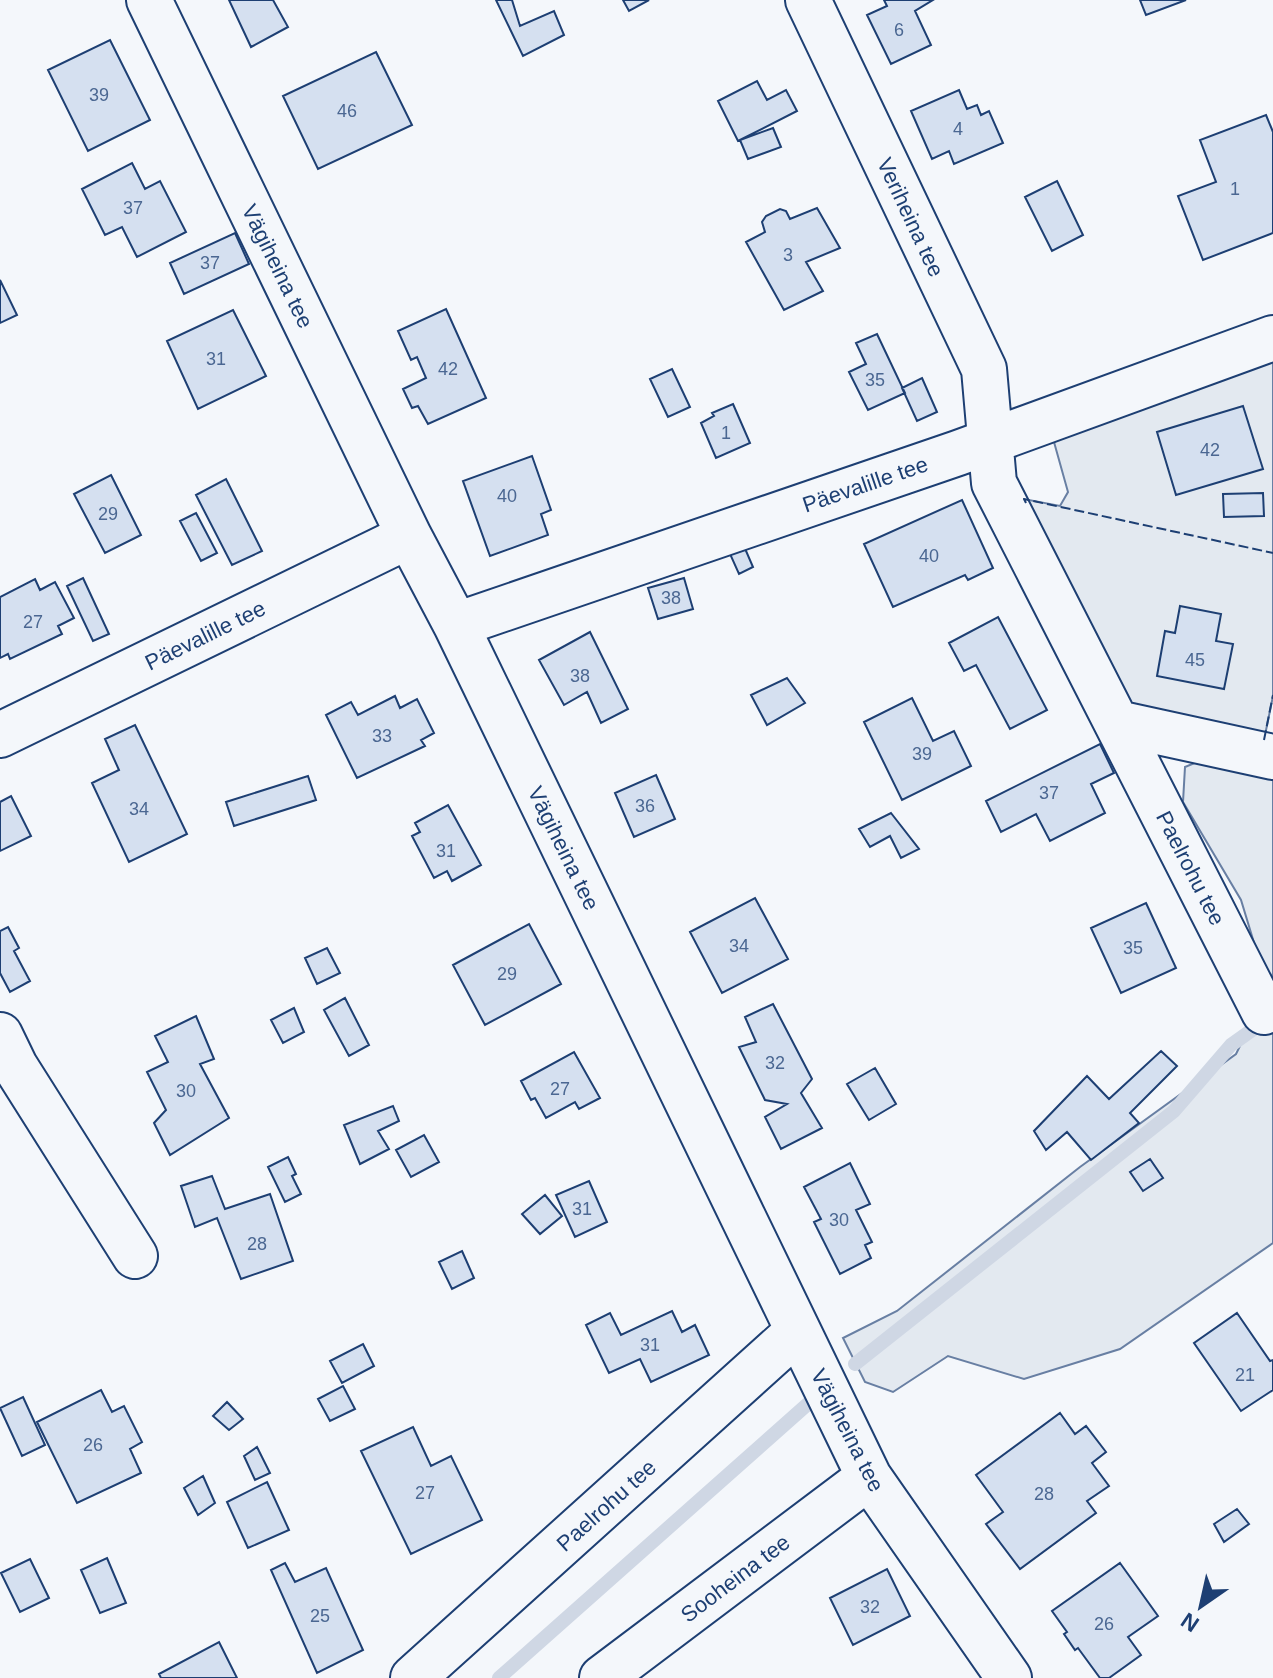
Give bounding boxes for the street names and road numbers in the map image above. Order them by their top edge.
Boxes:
street label: Veriheina tee [872,154,949,281]
street label: Vägiheina tee [237,200,318,332]
street label: Päevalille tee [799,451,931,518]
street label: Päevalille tee [141,596,270,675]
street label: Vägiheina tee [523,782,604,914]
street label: Paelrohu tee [1151,807,1230,929]
street label: Vägiheina tee [806,1365,889,1496]
street label: Paelrohu tee [552,1454,661,1556]
street label: Sooheina tee [676,1529,795,1627]

